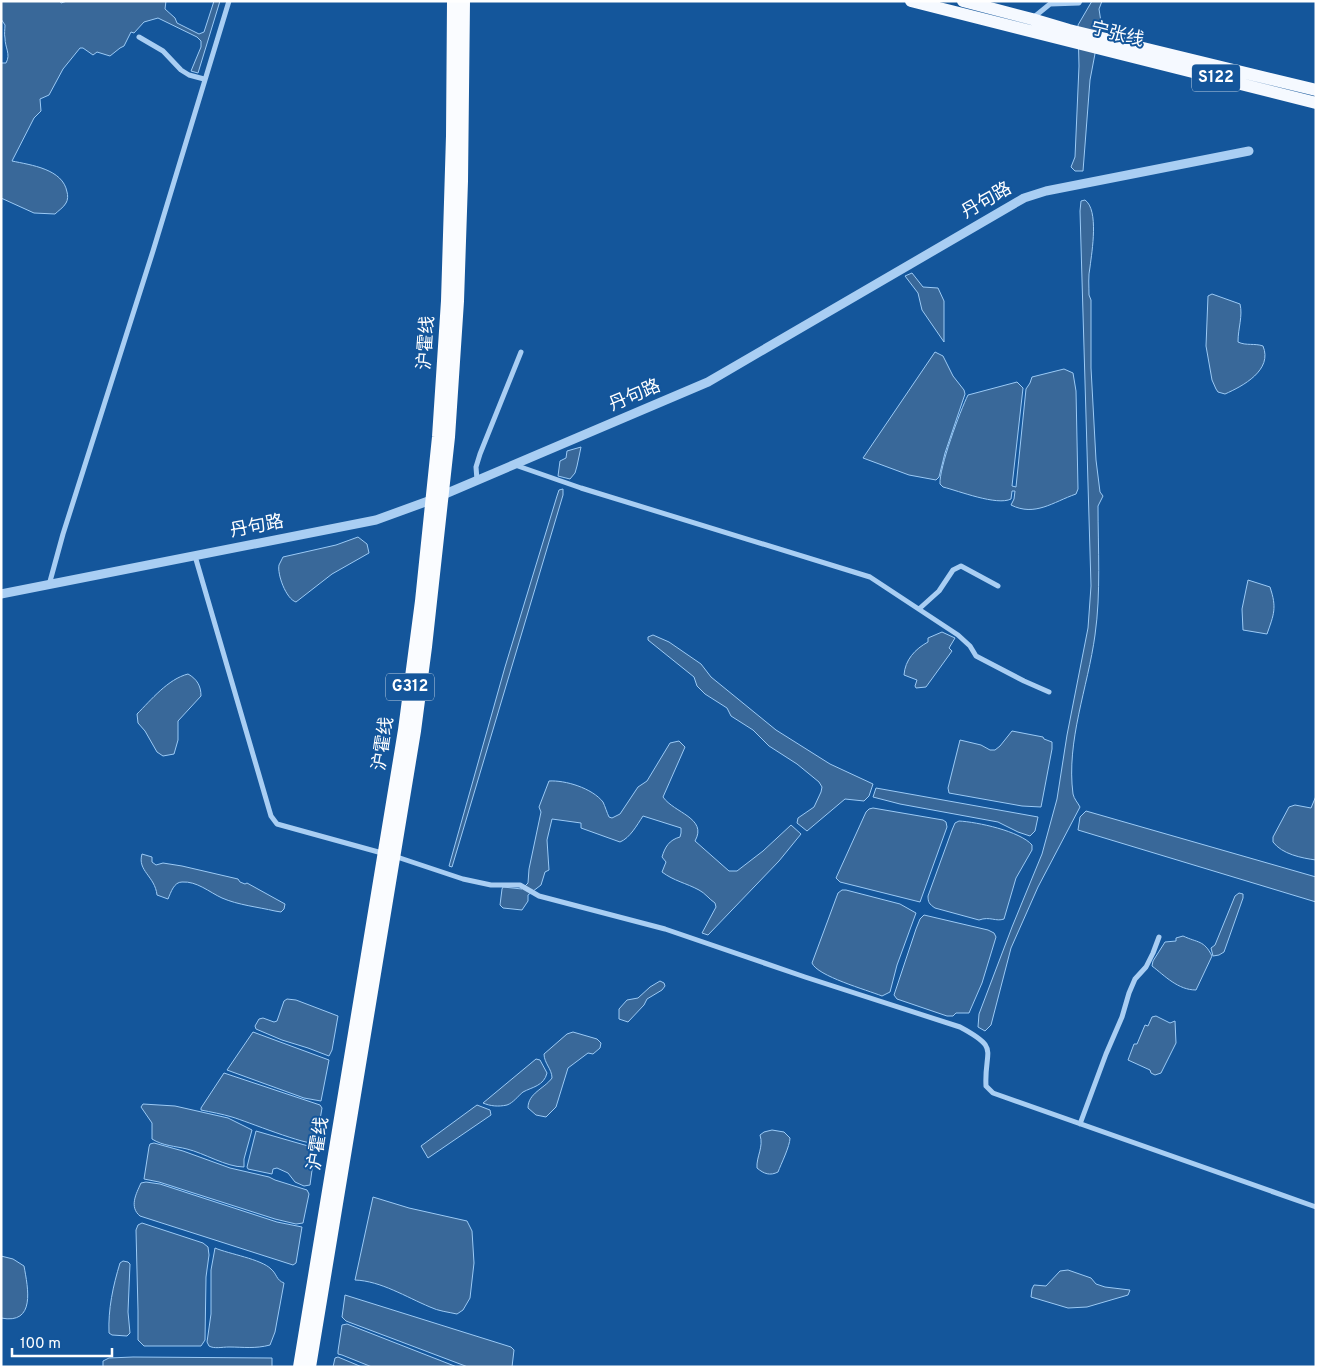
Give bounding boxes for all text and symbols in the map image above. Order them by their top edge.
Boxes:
street label: 宁张线 [1088,17,1146,53]
road number: S122 [1192,64,1240,92]
street label: 丹句路 [958,178,1016,224]
street label: 沪霍线 [414,315,440,371]
street label: 丹句路 [606,375,664,417]
street label: 丹句路 [228,511,286,543]
road number: G312 [386,674,434,700]
street label: 沪霍线 [368,716,400,772]
street label: 沪霍线 [303,1116,335,1172]
scale bar [12,1326,112,1358]
text: 100 m [20,1335,61,1354]

